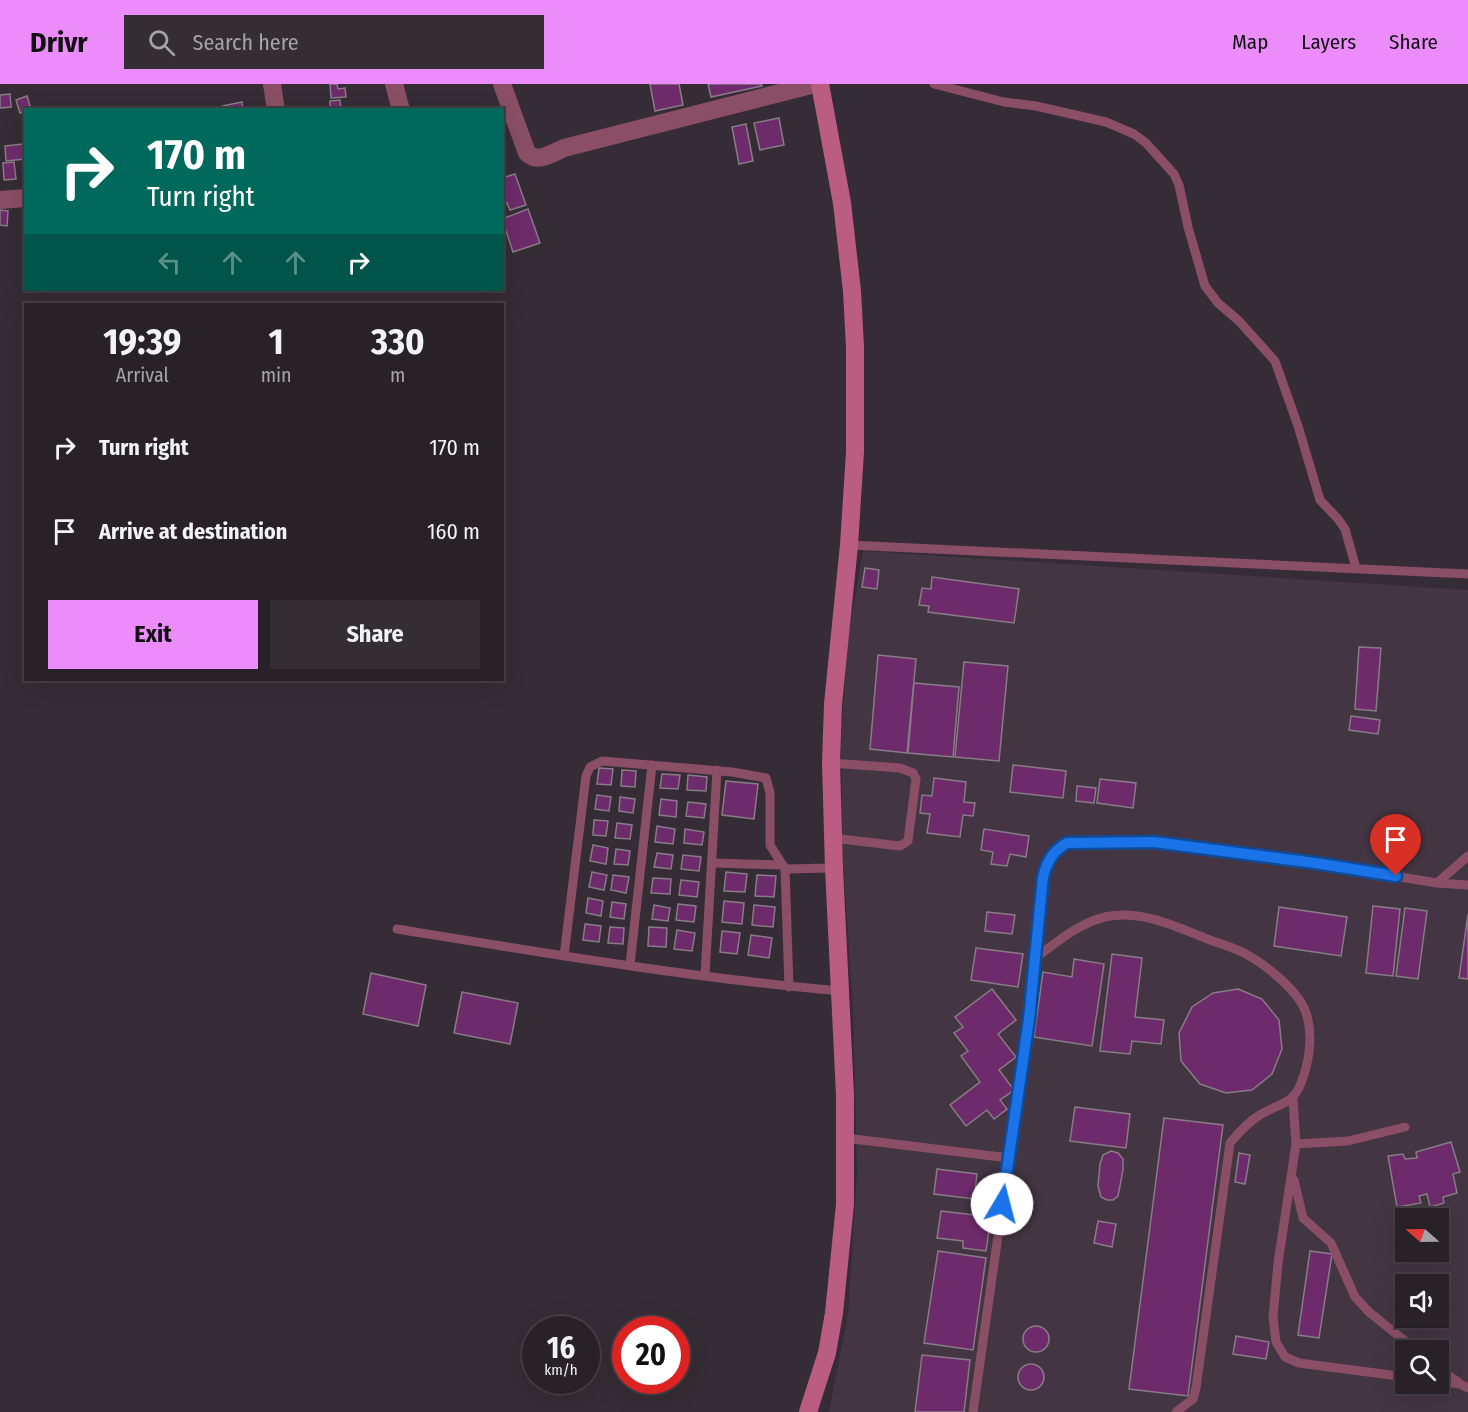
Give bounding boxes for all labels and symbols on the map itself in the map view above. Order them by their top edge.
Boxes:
pin [1370,814,1421,876]
position arrow [970,1172,1034,1236]
north arrow [1395,1208,1449,1262]
speed limit sign: 20 [612,1316,690,1394]

